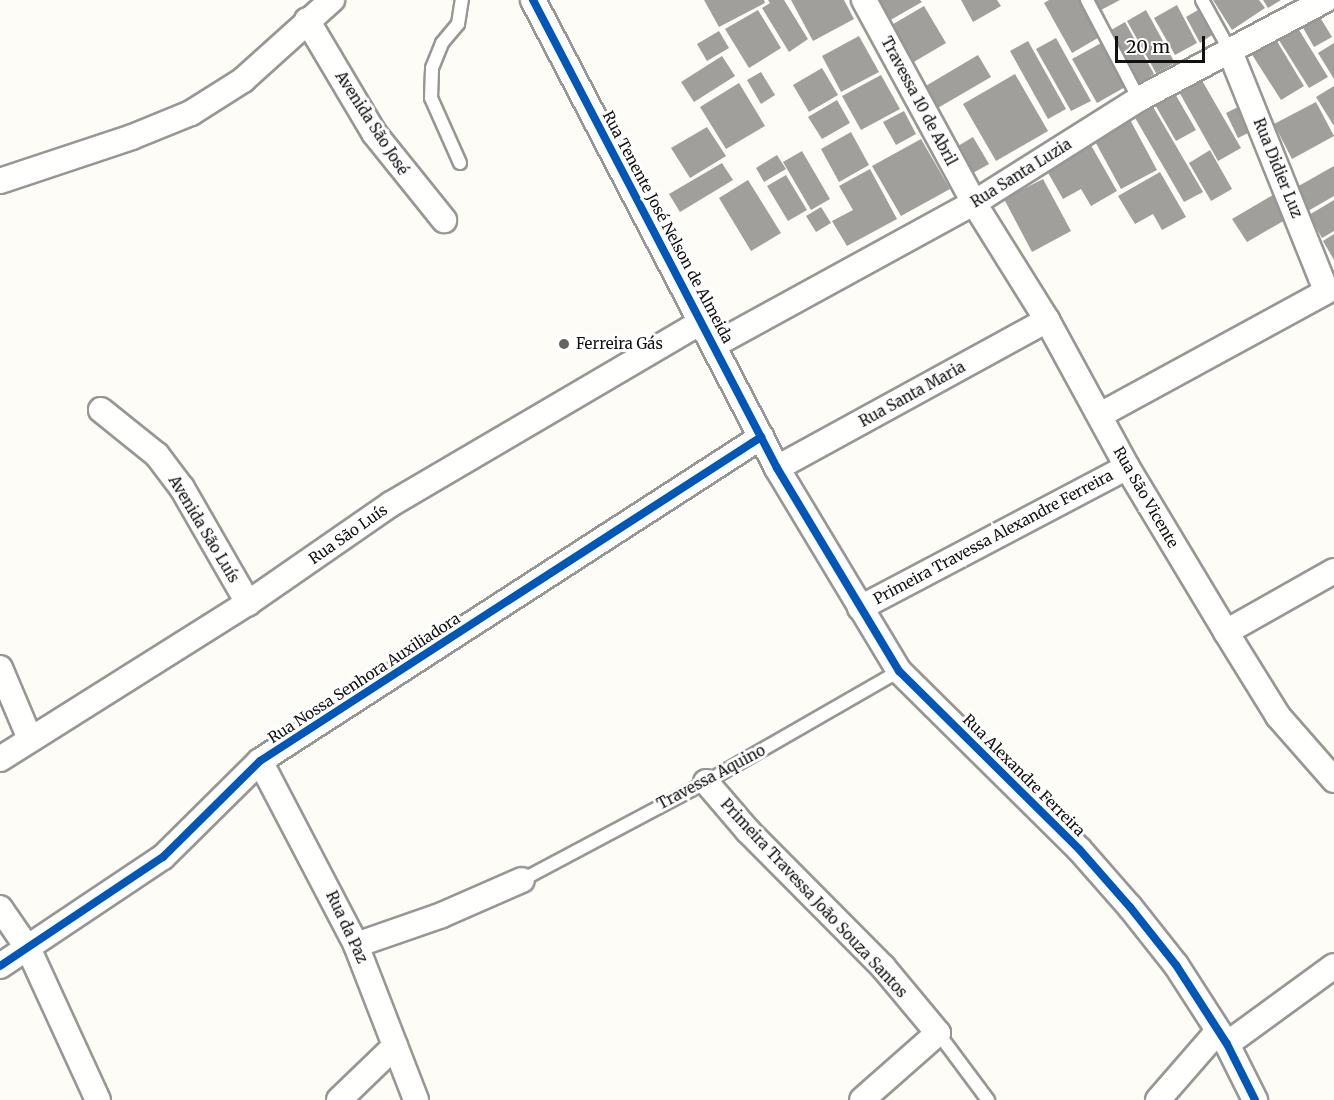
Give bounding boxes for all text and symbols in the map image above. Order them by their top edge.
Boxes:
scale bar [1118,24,1208,62]
street label: Travessa 10 de Abril [877,34,961,168]
text: 20 m [1126,35,1170,58]
street label: Avenida São José [332,68,412,178]
street label: Rua Tenente José Nelson de Almeida [599,108,737,346]
street label: Rua Didier Luz [1250,116,1306,220]
street label: Rua Santa Luzia [967,135,1075,211]
place label: Ferreira Gás [576,335,663,353]
marker: Ferreira Gás [557,337,571,351]
street label: Rua Santa Maria [856,357,968,431]
street label: Rua São Vicente [1110,443,1182,551]
street label: Primeira Travessa Alexandre Ferreira [870,466,1116,608]
street label: Avenida São Luís [165,472,243,586]
street label: Rua São Luís [305,500,391,568]
street label: Rua Nossa Senhora Auxiliadora [265,609,463,747]
street label: Rua Alexandre Ferreira [959,710,1089,840]
street label: Travessa Aquino [654,741,768,813]
street label: Primeira Travessa João Souza Santos [717,795,911,1001]
street label: Rua da Paz [322,888,372,966]

